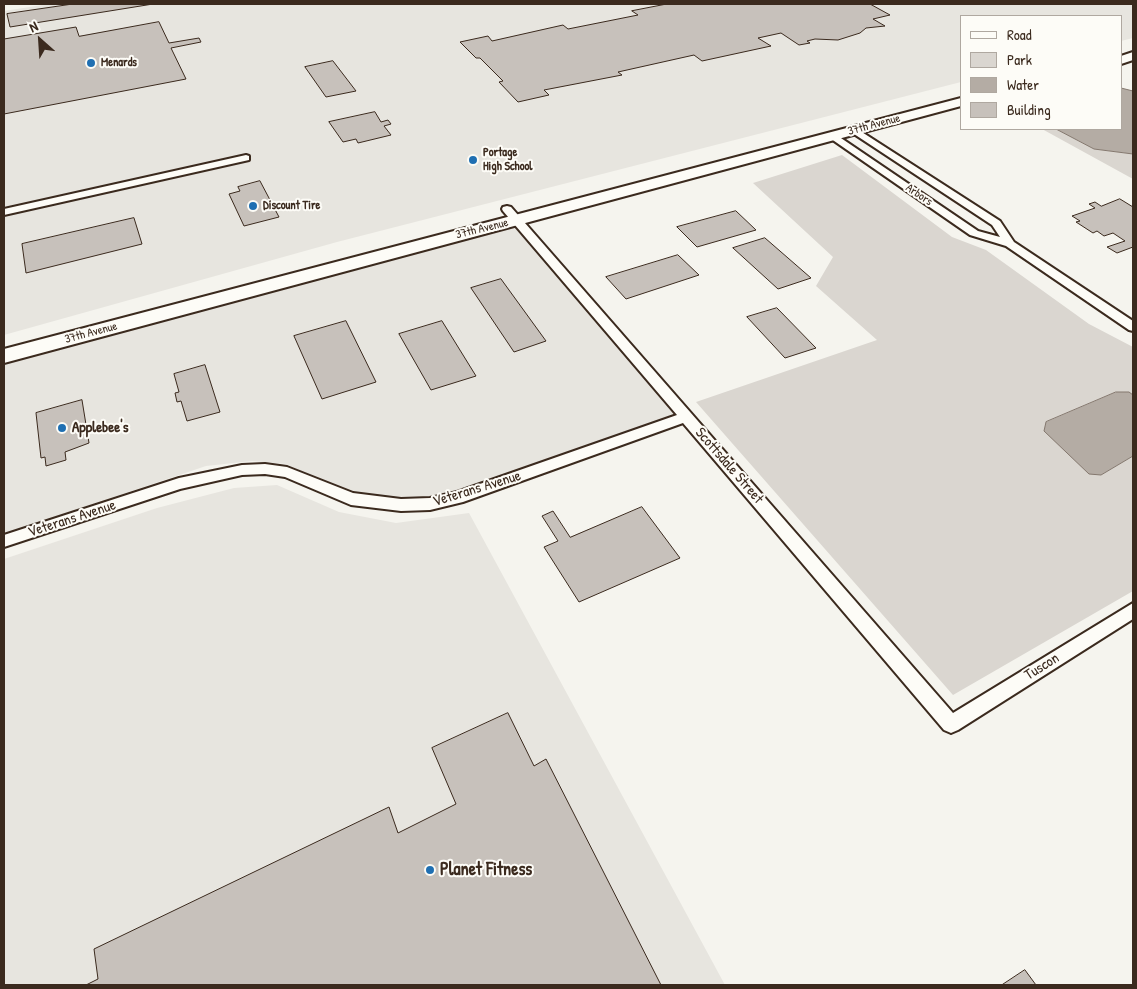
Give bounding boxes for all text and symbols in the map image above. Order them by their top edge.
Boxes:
north arrow [15,15,65,65]
legend [960,15,1122,130]
text: N [26,16,41,36]
text: Road [1007,24,1032,45]
text: Park [1007,49,1032,70]
place label: Menards [101,56,137,70]
marker: Menards [85,57,97,69]
text: Water [1007,74,1039,95]
text: Building [1007,99,1051,120]
street label: 37th Avenue [846,111,902,139]
place label: Portage High School [483,146,533,174]
marker: Portage High School [467,154,479,166]
street label: Arbors [903,181,935,209]
place label: Discount Tire [263,199,320,213]
marker: Discount Tire [247,200,259,212]
street label: 37th Avenue [454,216,510,242]
street label: 37th Avenue [63,319,119,347]
place label: Applebee's [72,419,128,437]
marker: Applebee's [56,422,68,434]
street label: Scottsdale Street [691,424,767,508]
street label: Veterans Avenue [431,467,523,511]
street label: Veterans Avenue [26,496,118,542]
street label: Tuscon [1021,649,1063,685]
place label: Planet Fitness [440,859,532,881]
marker: Planet Fitness [424,864,436,876]

